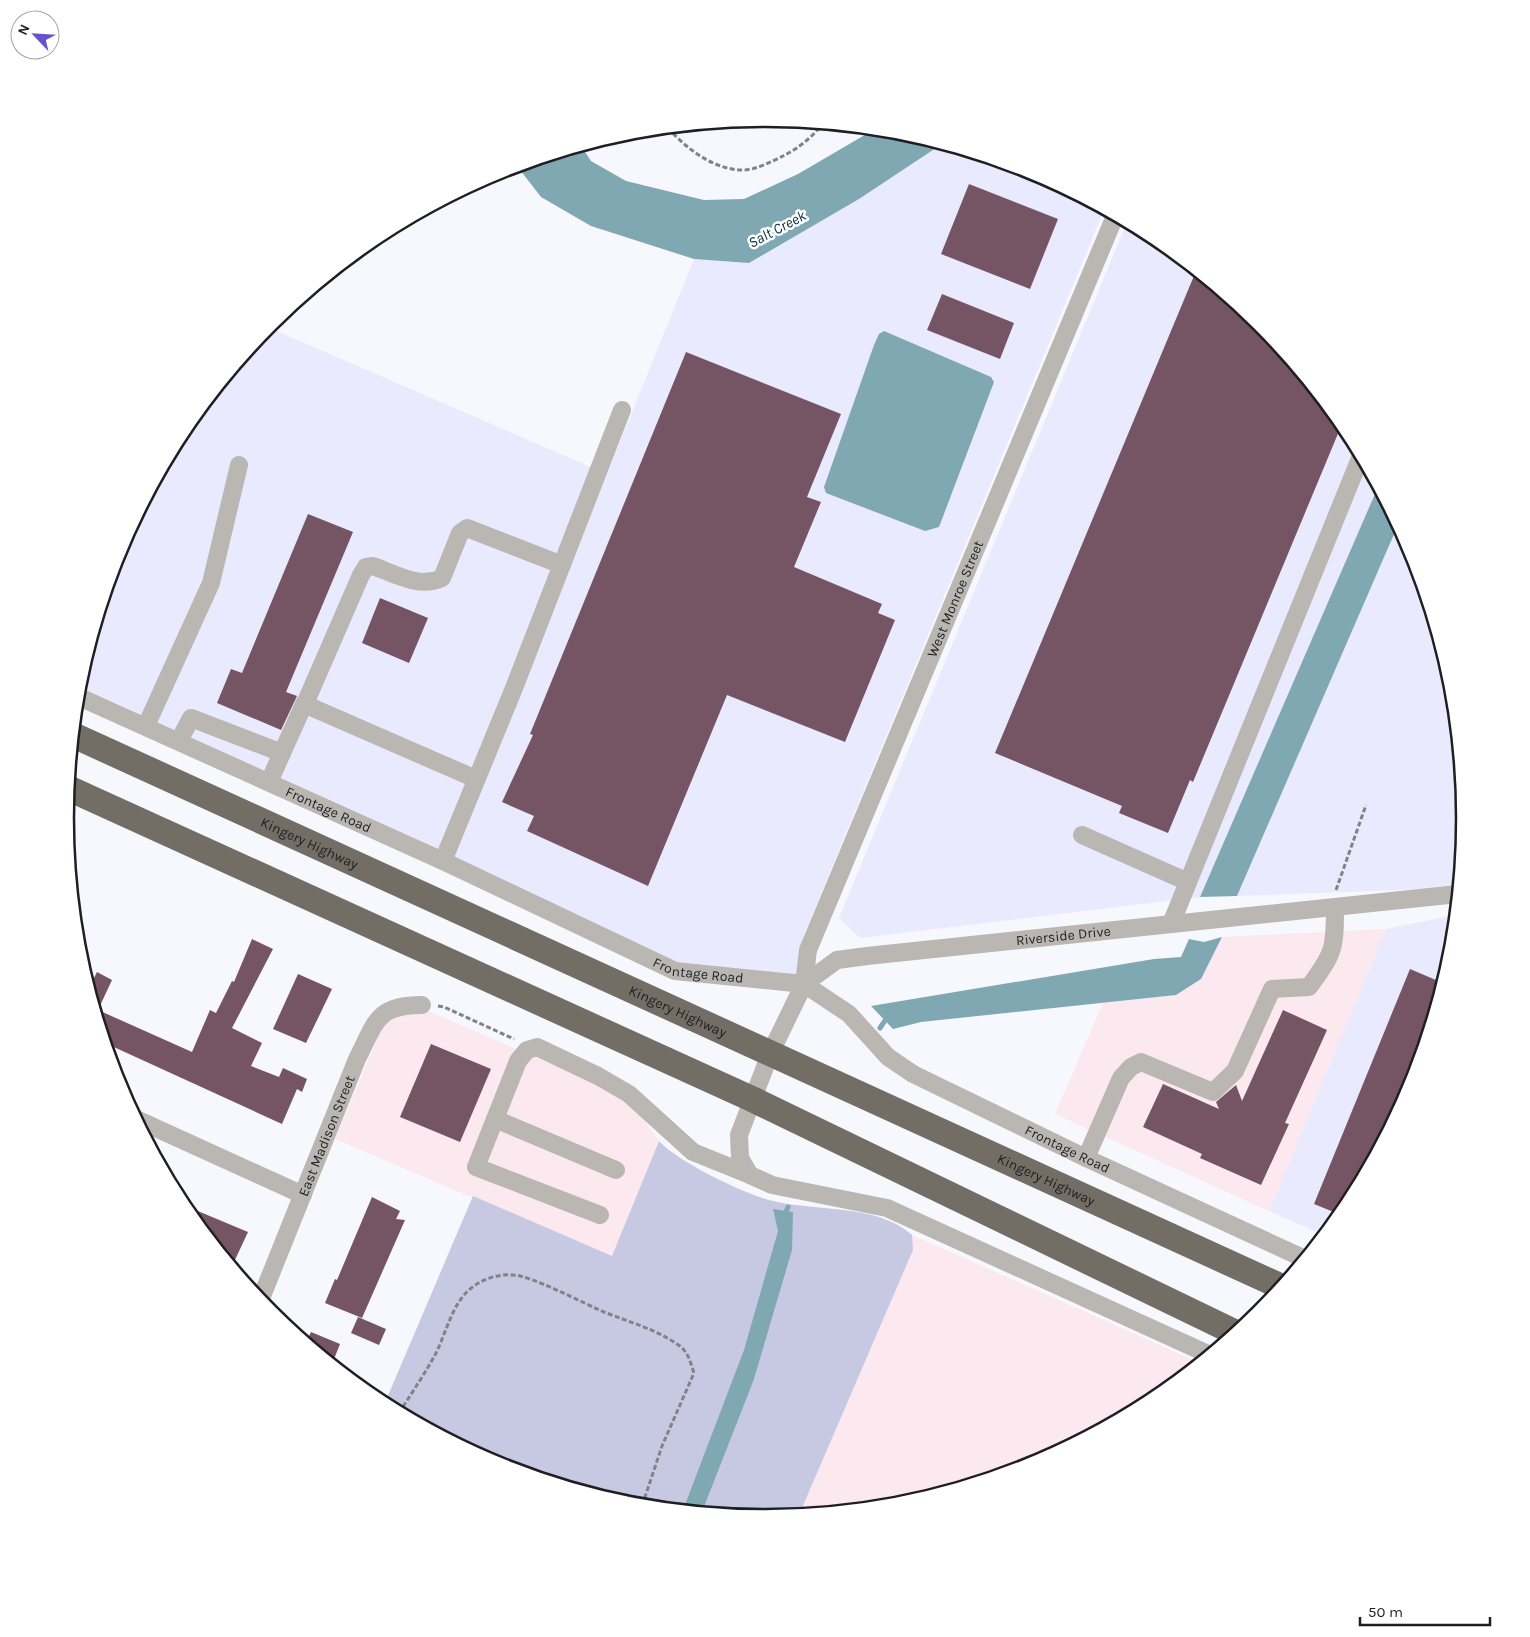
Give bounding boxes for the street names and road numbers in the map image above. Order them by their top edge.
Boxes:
street label: West Monroe Street [923,538,987,660]
street label: Frontage Road [283,783,374,837]
street label: Kingery Highway [258,814,361,873]
street label: Riverside Drive [1015,922,1112,949]
street label: Frontage Road [650,954,744,987]
street label: Kingery Highway [626,982,730,1041]
street label: East Madison Street [295,1073,359,1199]
street label: Frontage Road [1022,1122,1113,1177]
street label: Kingery Highway [995,1150,1098,1210]

